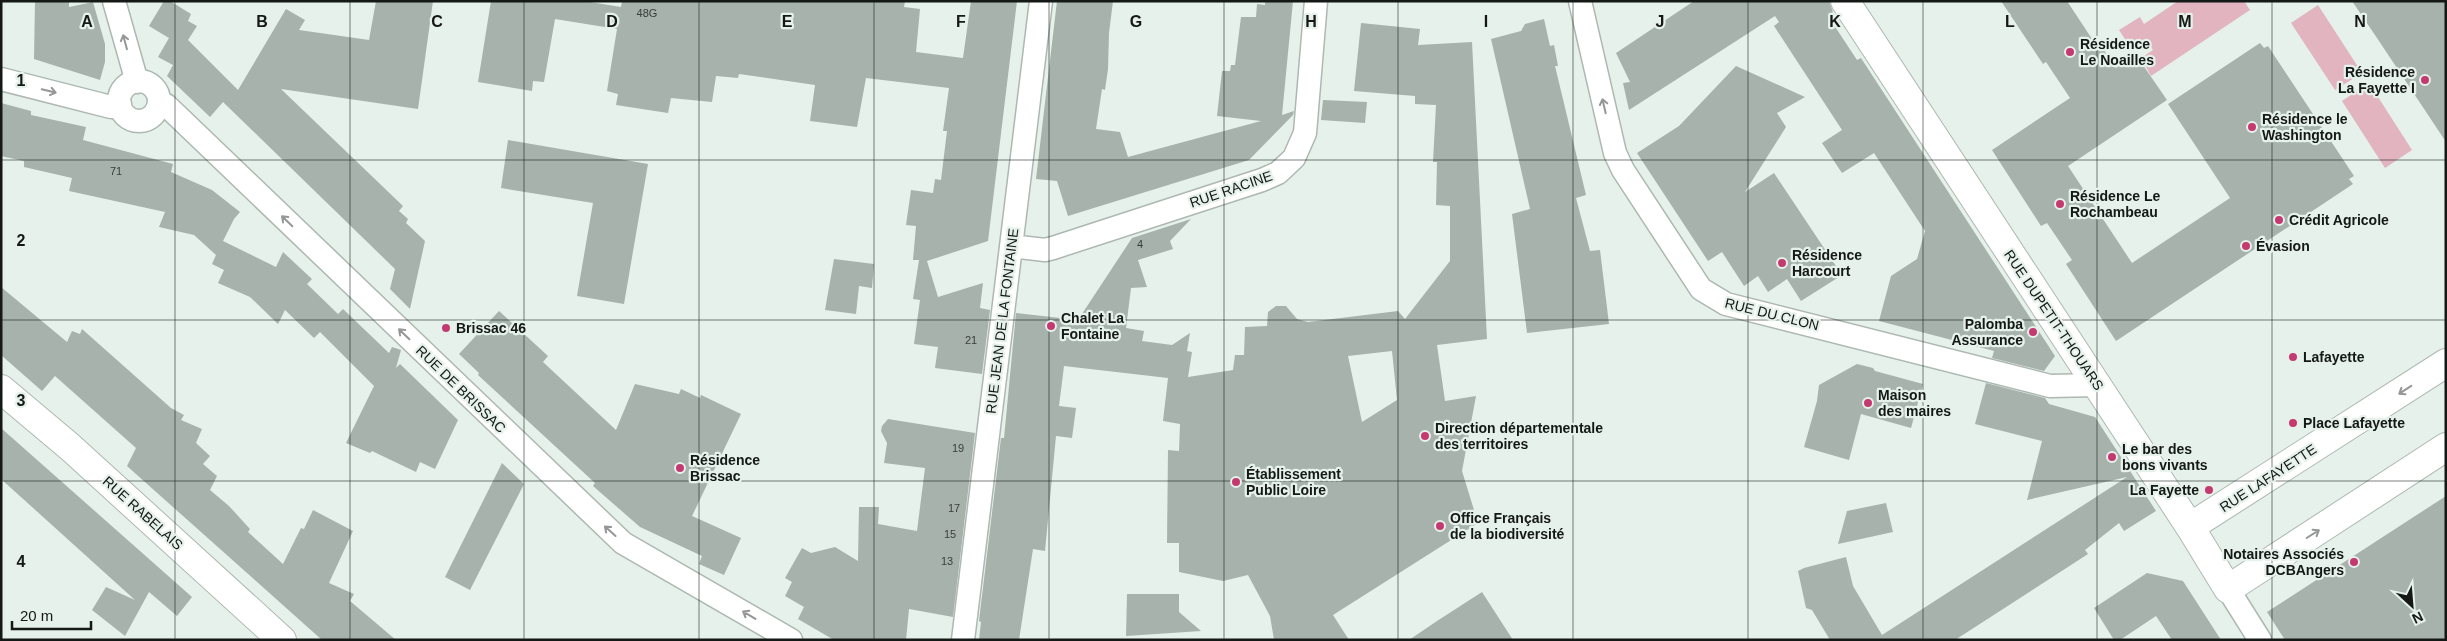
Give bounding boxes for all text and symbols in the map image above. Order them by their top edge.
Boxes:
house number: 48G [637,7,657,19]
text: A [81,13,93,30]
text: B [256,13,268,30]
text: C [431,13,443,30]
text: D [606,13,618,30]
text: E [782,13,793,30]
text: F [956,13,966,30]
text: G [1130,13,1142,30]
text: H [1305,13,1317,30]
text: I [1484,13,1488,30]
text: J [1656,13,1664,30]
text: K [1829,13,1841,30]
text: L [2005,13,2015,30]
text: M [2178,13,2192,30]
text: N [2354,13,2366,30]
one-way arrow [120,34,129,50]
place label: Résidence Le Noailles [2080,36,2154,68]
marker: Résidence Le Noailles [2064,46,2076,58]
place label: Résidence La Fayette I [2338,64,2415,96]
text: 1 [17,72,26,89]
marker: Résidence La Fayette I [2419,74,2431,86]
one-way arrow [40,87,56,96]
one-way arrow [1598,99,1608,115]
place label: Résidence le Washington [2262,111,2348,143]
marker: Résidence le Washington [2246,121,2258,133]
house number: 71 [110,165,122,177]
street label: RUE RACINE [1188,167,1274,211]
place label: Résidence Le Rochambeau [2070,188,2160,220]
marker: Résidence Le Rochambeau [2054,198,2066,210]
place label: Crédit Agricole [2289,212,2389,228]
marker: Crédit Agricole [2273,214,2285,226]
one-way arrow [281,216,293,228]
street label: RUE JEAN DE LA FONTAINE [983,227,1021,415]
text: 2 [17,232,26,249]
house number: 4 [1137,238,1143,250]
place label: Évasion [2256,238,2310,254]
marker: Évasion [2240,240,2252,252]
place label: Résidence Harcourt [1792,247,1862,279]
street label: RUE DUPETIT-THOUARS [2001,247,2107,393]
marker: Résidence Harcourt [1776,257,1788,269]
street label: RUE DU CLON [1723,295,1821,333]
place label: Chalet La Fontaine [1061,310,1124,342]
place label: Palomba Assurance [1951,316,2023,348]
place label: Brissac 46 [456,320,526,336]
marker: Chalet La Fontaine [1045,320,1057,332]
marker: Brissac 46 [440,322,452,334]
marker: Palomba Assurance [2027,326,2039,338]
one-way arrow [397,328,410,340]
house number: 21 [965,334,977,346]
street label: RUE DE BRISSAC [413,342,509,436]
place label: Lafayette [2303,349,2365,365]
marker: Lafayette [2287,351,2299,363]
one-way arrow [2398,385,2412,395]
place label: Maison des maires [1878,387,1951,419]
text: 3 [17,392,26,409]
marker: Maison des maires [1862,397,1874,409]
place label: Place Lafayette [2303,415,2405,431]
marker: Place Lafayette [2287,417,2299,429]
place label: Direction départementale des territoires [1435,420,1603,452]
marker: Direction départementale des territoires [1419,430,1431,442]
place label: Le bar des bons vivants [2122,441,2208,473]
street label: RUE LAFAYETTE [2217,441,2319,515]
house number: 19 [952,442,964,454]
marker: Le bar des bons vivants [2106,451,2118,463]
place label: Résidence Brissac [690,452,760,484]
marker: Résidence Brissac [674,462,686,474]
place label: Établissement Public Loire [1246,466,1341,498]
street label: RUE RABELAIS [100,473,186,553]
marker: Établissement Public Loire [1230,476,1242,488]
place label: La Fayette [2130,482,2199,498]
marker: La Fayette [2203,484,2215,496]
house number: 17 [948,502,960,514]
place label: Office Français de la biodiversité [1450,510,1565,542]
marker: Office Français de la biodiversité [1434,520,1446,532]
one-way arrow [604,526,617,537]
house number: 15 [944,528,956,540]
one-way arrow [2306,529,2320,539]
place label: Notaires Associés DCBAngers [2223,546,2344,578]
text: 4 [17,553,26,570]
house number: 13 [941,555,953,567]
marker: Notaires Associés DCBAngers [2348,556,2360,568]
north arrow [2387,581,2437,631]
scale bar [12,598,91,630]
text: 20 m [20,607,53,624]
text: N [2410,608,2426,627]
one-way arrow [742,609,756,619]

